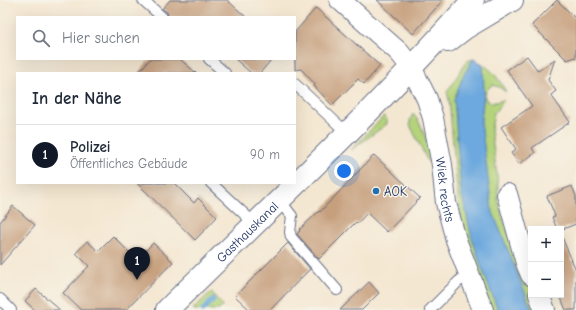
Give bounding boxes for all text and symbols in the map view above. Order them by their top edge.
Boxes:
search box [16,16,296,60]
icon: search [30,27,52,49]
text: Hier suchen [62,29,140,47]
text: In der Nähe [32,89,121,108]
text: Polizei [70,138,110,156]
text: 1 [42,147,48,162]
text: 90 m [250,147,280,162]
text: Öffentliches Gebäude [70,156,188,171]
street label: Wiek rechts [433,156,458,223]
your location [334,161,354,181]
place label: AOK [384,184,408,199]
marker: AOK [371,186,381,196]
street label: Gasthauskanal [213,198,281,265]
map controls [528,226,564,298]
button: + [528,226,564,262]
pin: 1 [124,247,150,280]
button: − [528,262,564,298]

